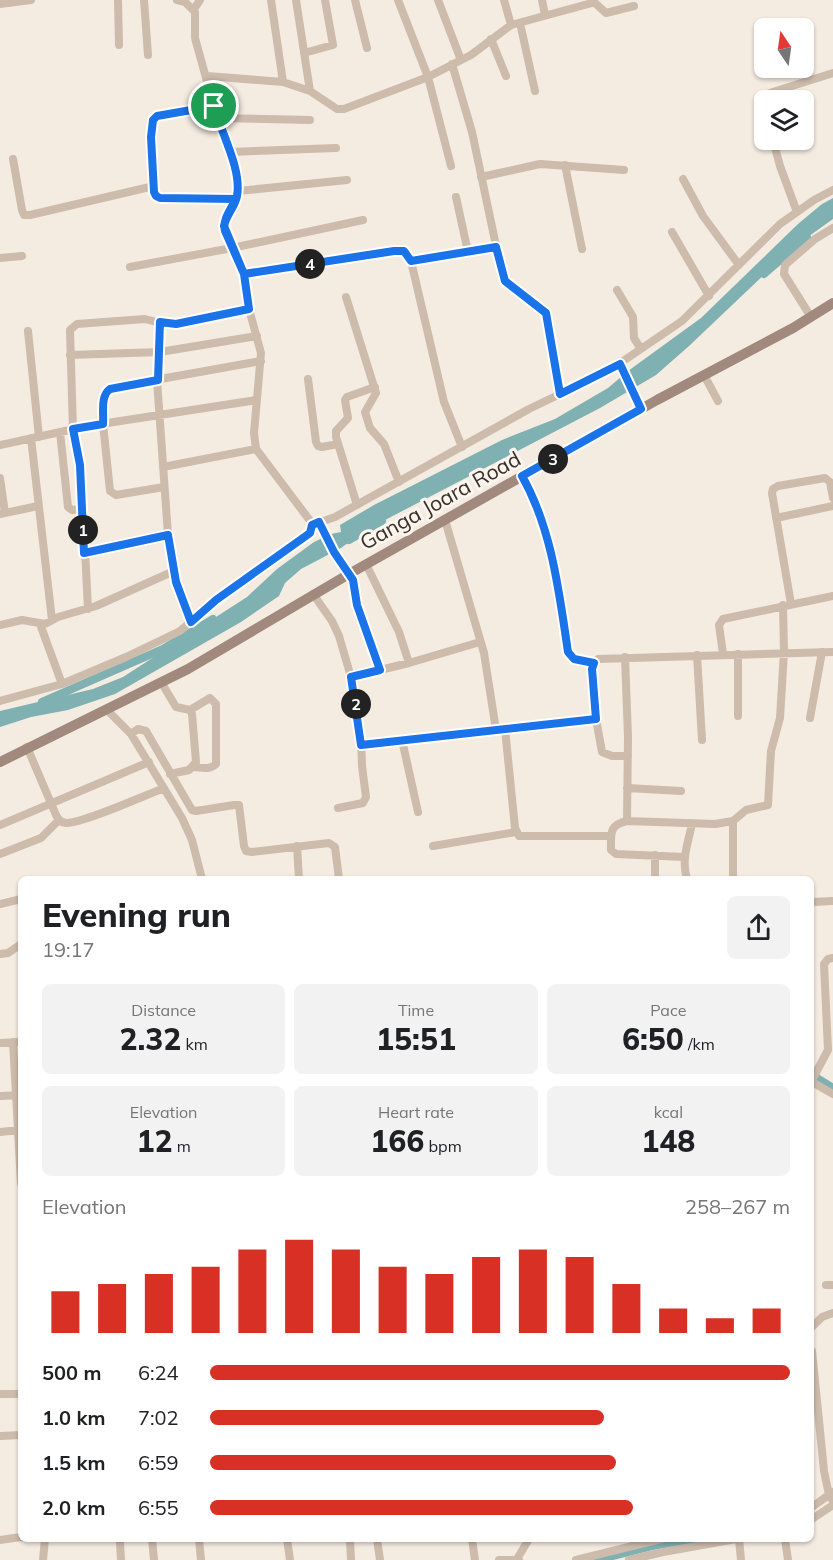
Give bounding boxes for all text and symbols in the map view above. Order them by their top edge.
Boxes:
north arrow [754,18,814,78]
map controls [754,18,814,150]
pin [188,80,239,131]
icon: arrive [197,89,230,122]
button: layers [754,90,814,150]
pin: 4 [295,249,325,279]
text: 4 [305,254,315,274]
pin: 3 [538,444,568,474]
street label: Ganga Joara Road [355,445,525,555]
text: 3 [548,449,558,469]
pin: 1 [68,515,98,545]
text: 1 [78,520,88,540]
pin: 2 [341,689,371,719]
text: 2 [351,694,361,714]
text: Evening run [42,894,231,935]
button: share [727,896,790,959]
text: 19:17 [42,937,95,962]
text: Distance [131,1000,196,1020]
text: Time [398,1000,434,1020]
text: Pace [650,1000,686,1020]
text: 2.32 [120,1020,181,1058]
text: 15:51 [376,1020,456,1058]
text: 6:50 [622,1020,684,1058]
text: km [181,1034,208,1054]
text: /km [684,1034,715,1054]
text: Elevation [130,1102,198,1122]
text: Heart rate [378,1102,454,1122]
text: kcal [654,1102,683,1122]
text: 12 [137,1122,173,1160]
text: 166 [370,1122,424,1160]
text: 148 [641,1122,695,1160]
text: m [173,1136,191,1156]
text: bpm [424,1136,462,1156]
text: Elevation [42,1194,127,1219]
text: 258–267 m [685,1194,790,1219]
text: 500 m [42,1360,101,1385]
text: 6:24 [138,1360,179,1385]
text: 1.0 km [42,1405,105,1430]
text: 7:02 [138,1405,179,1430]
text: 1.5 km [42,1450,105,1475]
text: 6:59 [138,1450,179,1475]
text: 2.0 km [42,1495,105,1520]
text: 6:55 [138,1495,179,1520]

